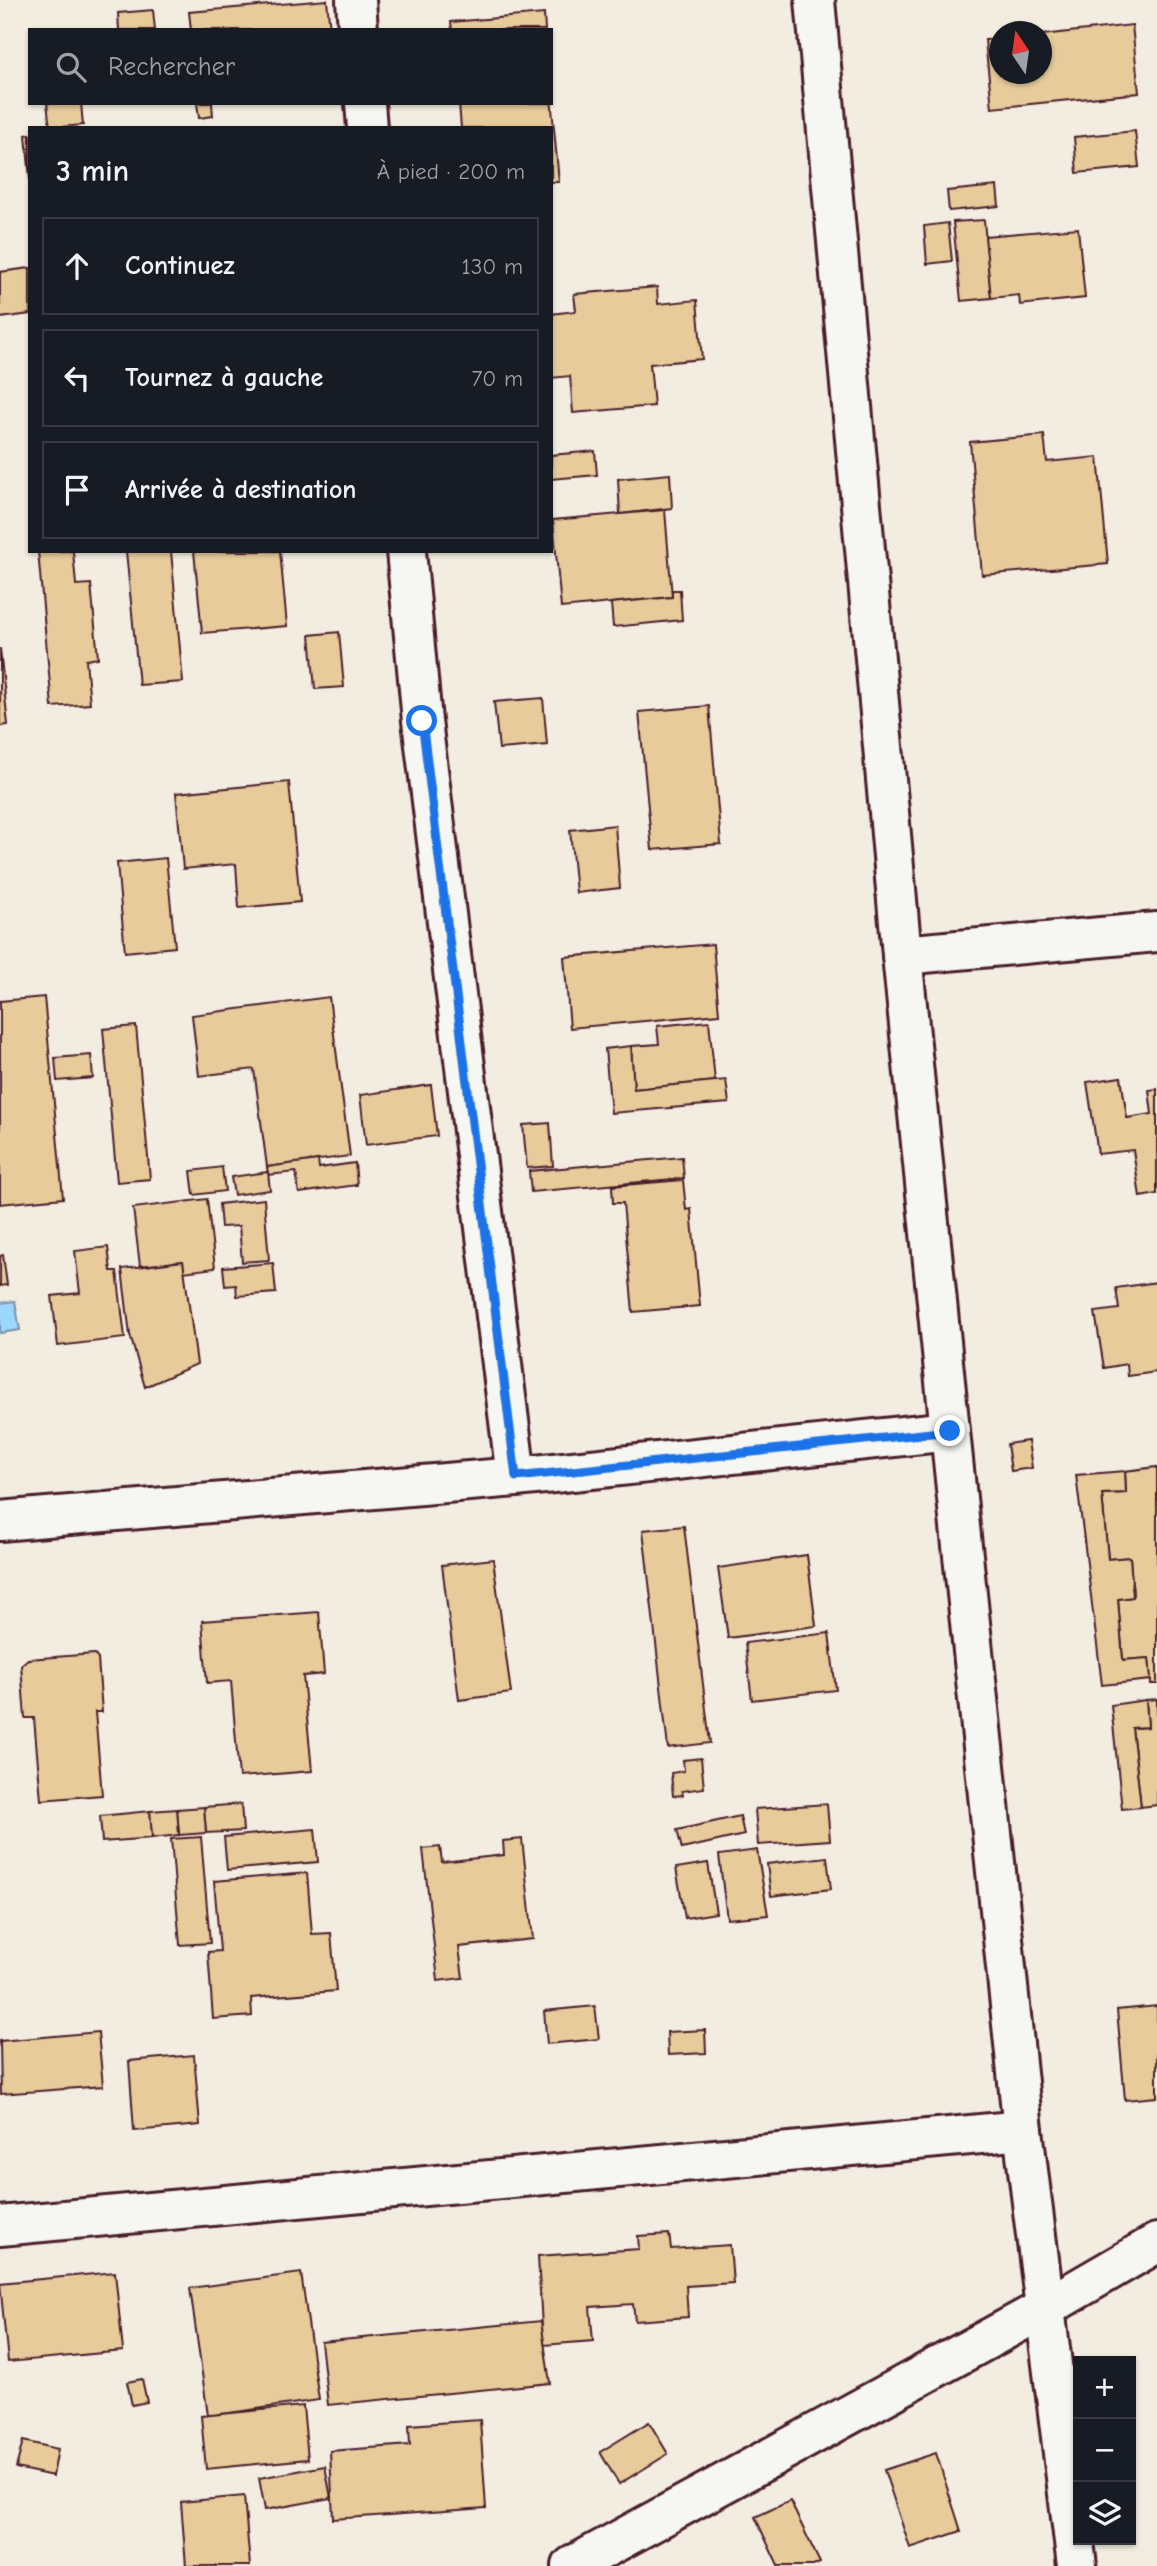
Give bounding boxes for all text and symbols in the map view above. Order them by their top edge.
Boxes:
north arrow [989,21,1052,84]
search box [28,28,553,105]
icon: search [52,48,90,86]
text: Rechercher [108,52,235,82]
text: 3 min [56,154,129,189]
text: À pied · 200 m [377,158,525,185]
icon: ahead [58,247,96,285]
text: Continuez [125,251,235,281]
text: 130 m [462,253,523,280]
icon: left [58,359,96,397]
text: Tournez à gauche [125,363,323,393]
text: 70 m [471,365,523,392]
icon: arrive [58,471,96,509]
text: Arrivée à destination [125,475,356,505]
route start [406,705,437,736]
route end [934,1415,965,1446]
map controls [1073,2356,1136,2545]
button: + [1073,2356,1136,2419]
button: − [1073,2419,1136,2482]
button: layers [1073,2482,1136,2545]

